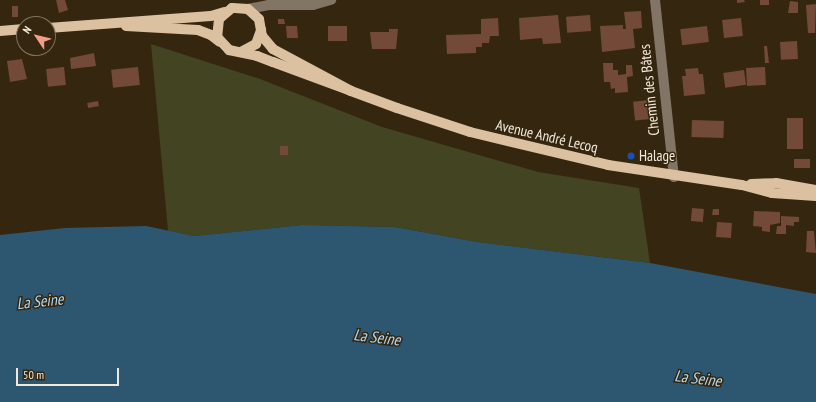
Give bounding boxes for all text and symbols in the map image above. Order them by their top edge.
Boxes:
north arrow [16,16,56,56]
text: N [20,23,34,36]
street label: Chemin des Bâtes [635,43,663,137]
street label: Avenue André Lecoq [494,115,600,157]
place label: Halage [639,147,675,165]
marker: Halage [626,151,636,161]
water label: La Seine [16,289,64,313]
water label: La Seine [353,325,401,349]
scale bar [18,360,121,386]
water label: La Seine [674,366,722,390]
text: 50 m [23,367,44,382]

